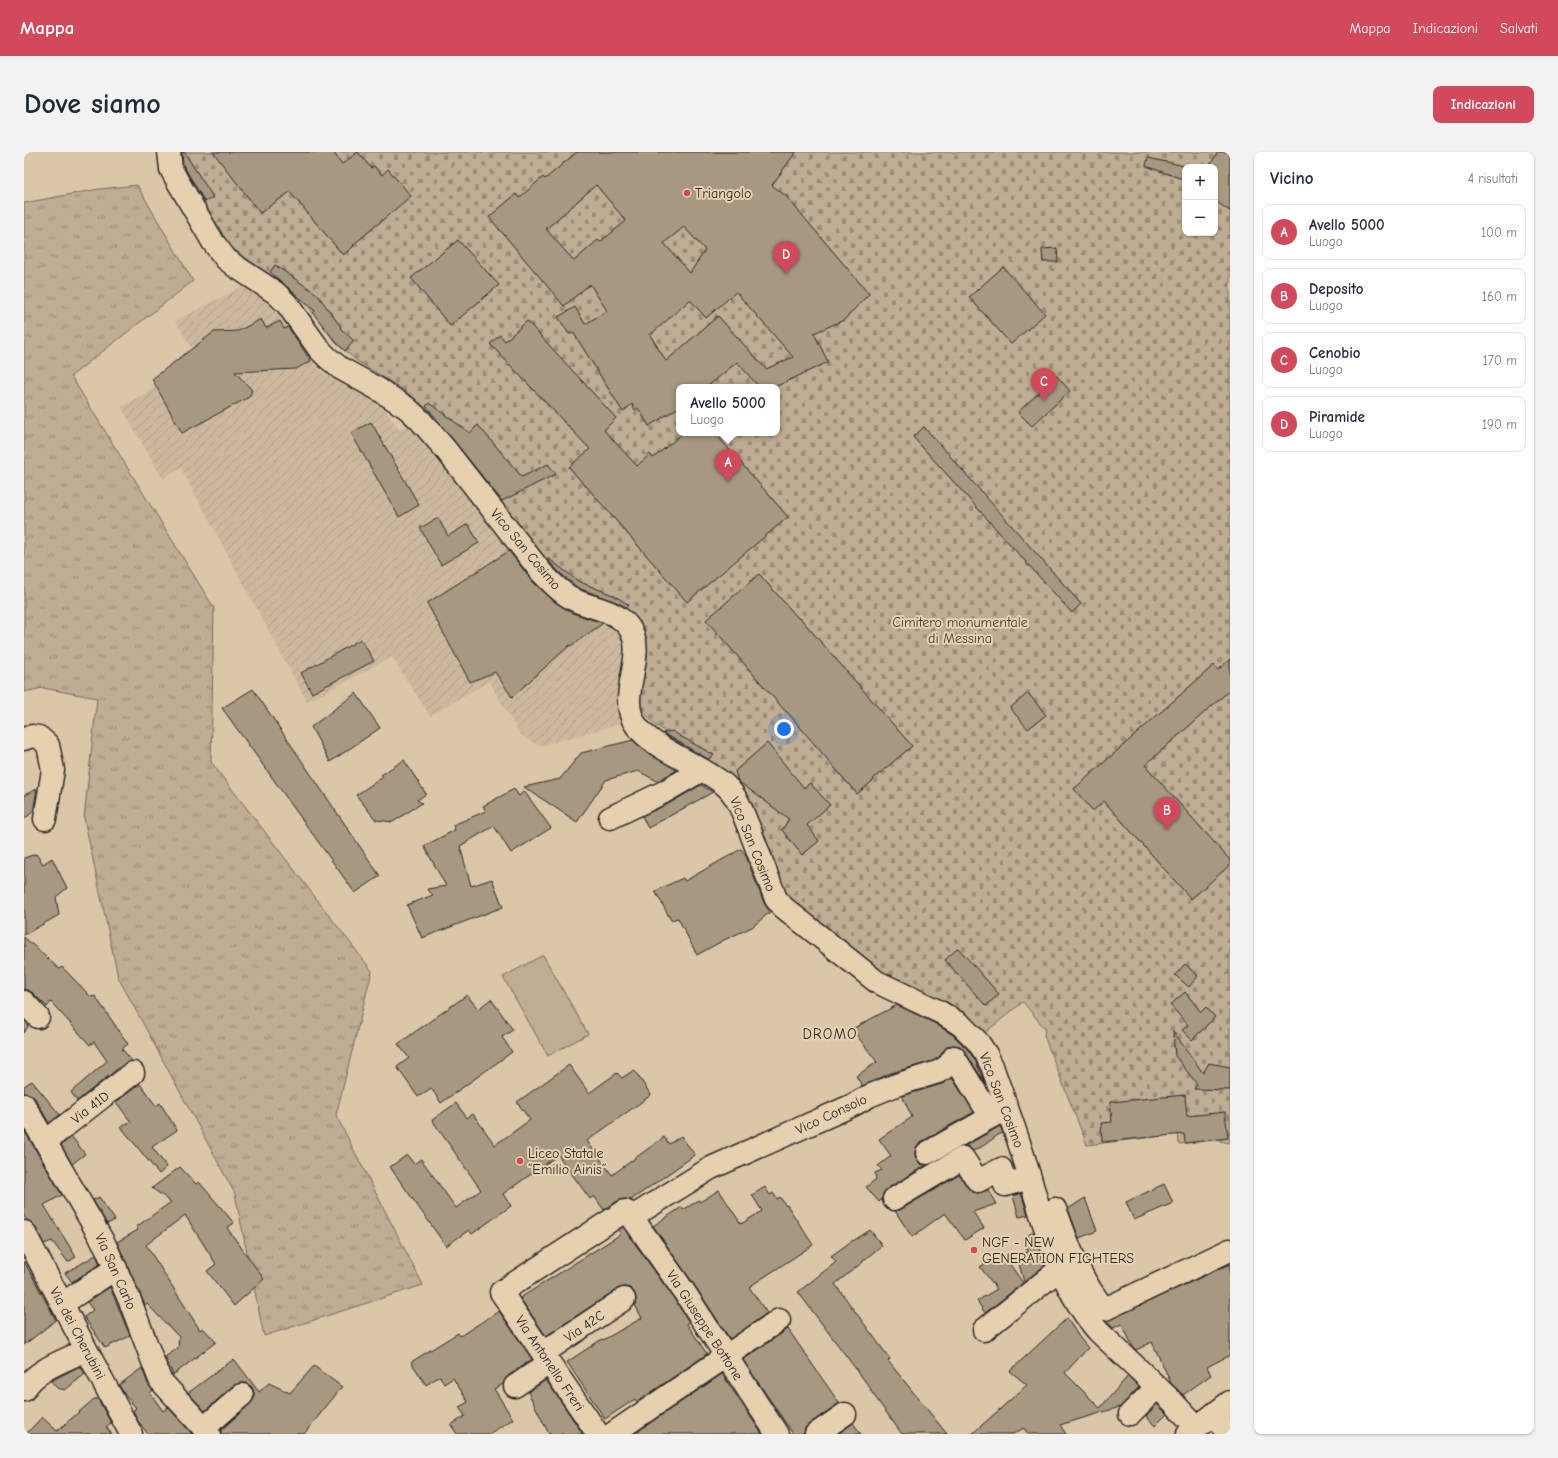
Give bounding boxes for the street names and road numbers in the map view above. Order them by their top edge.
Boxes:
street label: Vico San Cosimo [487,505,565,593]
street label: Vico San Cosimo [726,794,779,894]
street label: Vico San Cosimo [976,1050,1028,1150]
street label: Via 41D [68,1087,113,1128]
street label: Vico Consolo [793,1090,870,1138]
street label: Via San Carlo [91,1230,140,1312]
street label: Via Giuseppe Bottone [663,1267,747,1384]
street label: Via dei Cherubini [46,1284,109,1382]
street label: Via 42C [561,1306,608,1346]
street label: Via Antonello Freri [511,1312,588,1414]

